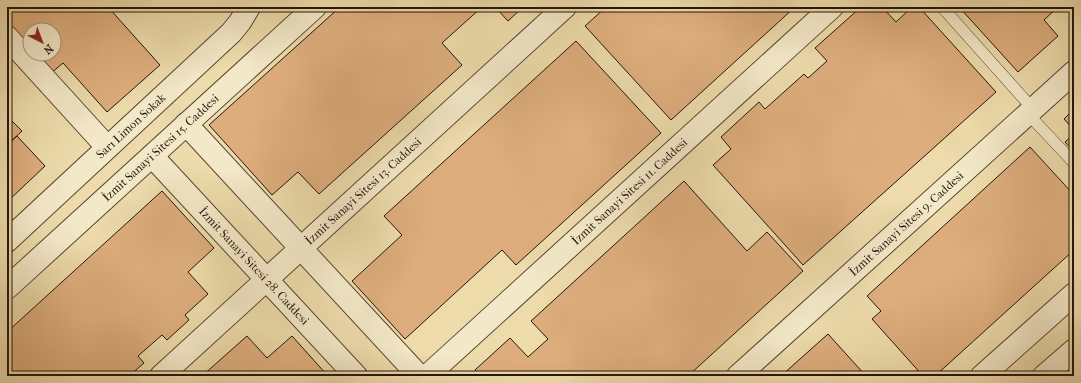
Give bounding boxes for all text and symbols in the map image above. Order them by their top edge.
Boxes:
north arrow [22,22,62,62]
text: N [40,41,56,57]
street label: Sarı Limon Sokak [93,90,169,162]
street label: İzmit Sanayi Sitesi 15. Caddesi [99,91,222,204]
street label: İzmit Sanayi Sitesi 13. Caddesi [302,134,425,248]
street label: İzmit Sanayi Sitesi 11. Caddesi [568,135,691,248]
street label: İzmit Sanayi Sitesi 9. Caddesi [846,168,967,279]
street label: İzmit Sanayi Sitesi 28. Caddesi [196,204,312,328]

